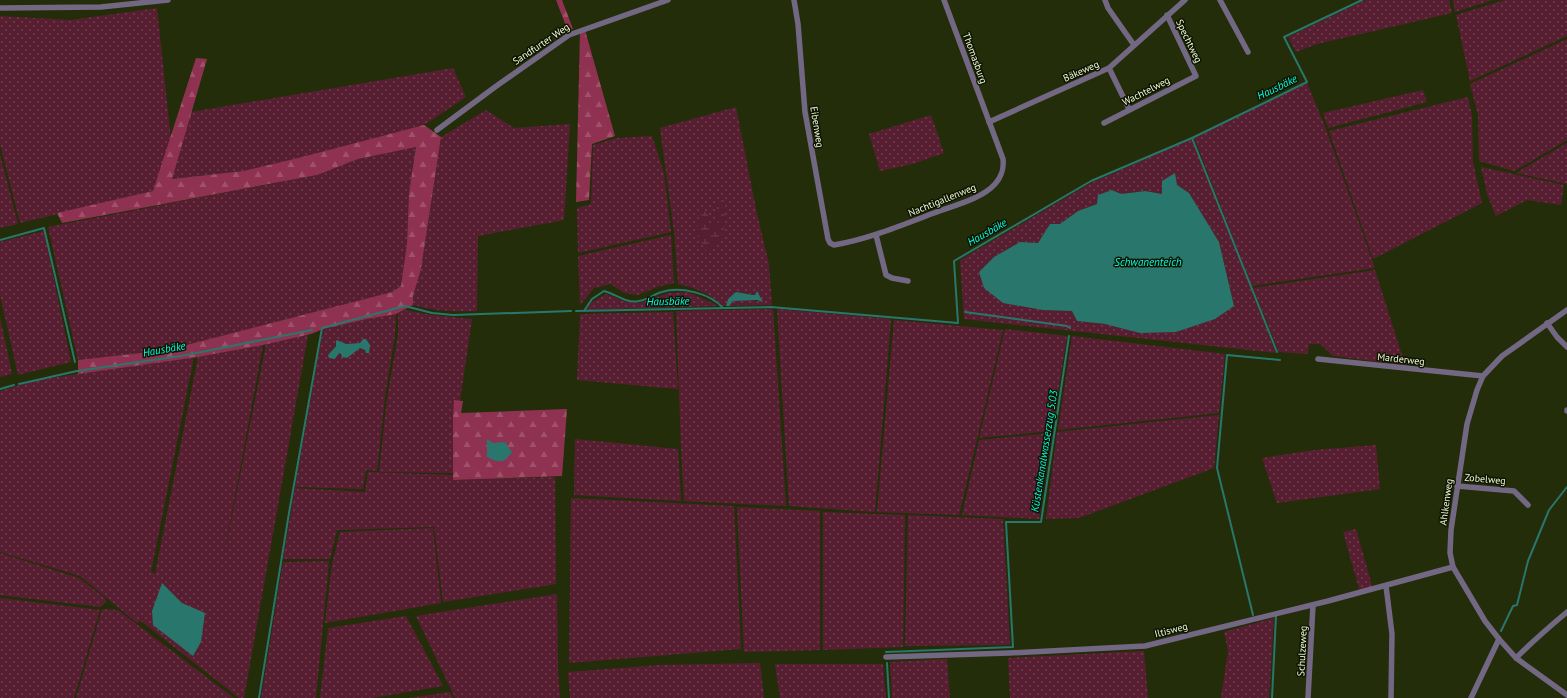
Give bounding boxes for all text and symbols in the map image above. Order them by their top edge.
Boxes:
street label: Spechtweg [1173,17,1205,65]
street label: Sandfurter Weg [510,20,572,68]
street label: Thomasburg [960,31,990,85]
street label: Bäkeweg [1061,57,1101,85]
water label: Hausbäke [1255,71,1299,103]
street label: Wachtelweg [1120,73,1172,109]
street label: Eibenweg [807,105,827,149]
street label: Nachtigallenweg [906,180,978,220]
water label: Hausbäke [965,215,1009,249]
water label: Schwanenteich [1114,255,1182,269]
water label: Hausbäke [646,294,690,308]
water label: Hausbäke [141,338,187,360]
street label: Marderweg [1377,350,1425,368]
water label: Küstenkanalwasserzug 5.03 [1027,389,1061,513]
street label: Zobelweg [1464,471,1506,487]
street label: Ahlkenweg [1436,478,1456,526]
street label: Iltisweg [1153,620,1189,640]
street label: Schulzeweg [1294,625,1310,677]

